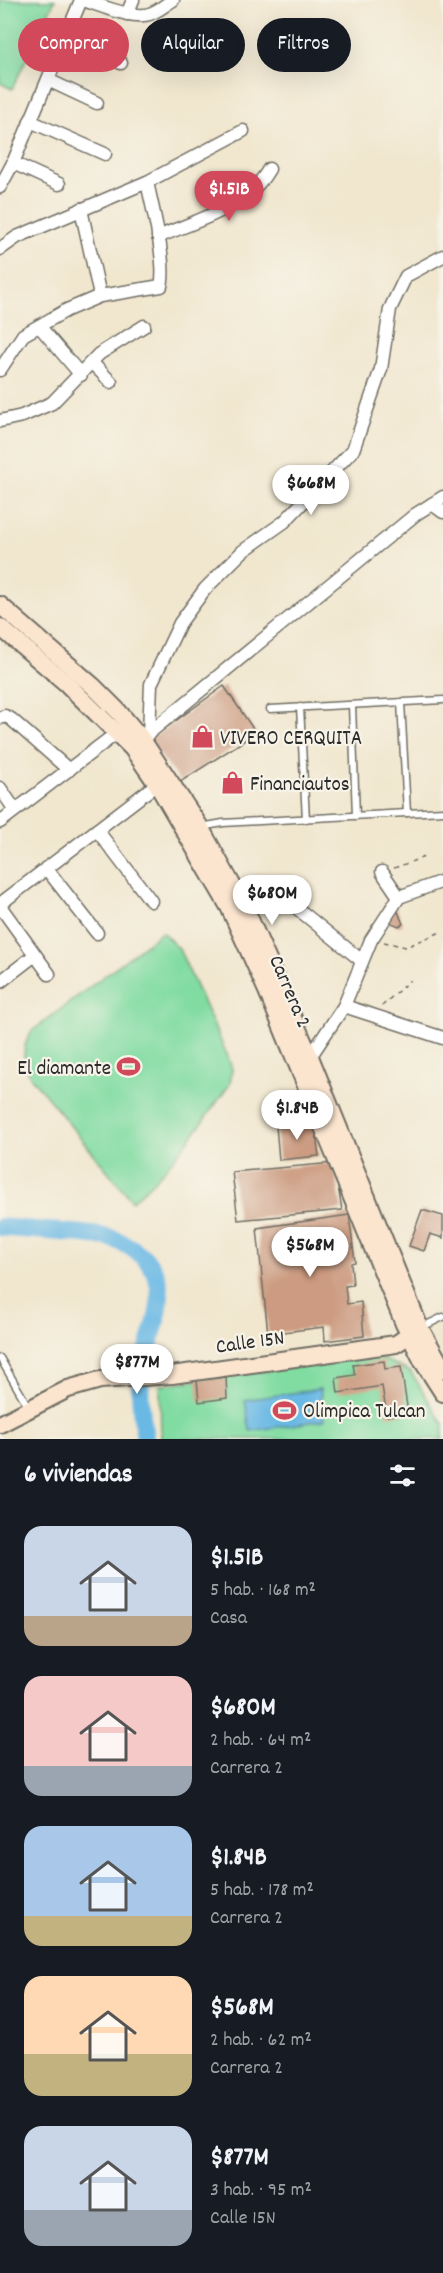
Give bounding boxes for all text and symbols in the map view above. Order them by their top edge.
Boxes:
chip: Comprar [18,18,129,72]
chip: Alquilar [141,18,245,72]
chip: Filtros [257,18,351,72]
pin: $1.51B [180,171,278,222]
text: $1.51B [209,176,249,204]
pin: $668M [269,465,353,516]
text: $668M [286,470,336,498]
shop icon: VIVERO CERQUITA [189,724,215,750]
place label: VIVERO CERQUITA [220,725,362,755]
shop icon: Financiautos [219,770,245,796]
place label: Financiautos [250,771,350,801]
pin: $680M [230,875,314,926]
text: $680M [247,880,297,908]
street label: Carrera 2 [259,951,317,1033]
sports icon: El diamante [116,1054,142,1080]
place label: El diamante [17,1055,111,1085]
pin: $1.84B [248,1090,346,1141]
text: $1.84B [275,1095,319,1123]
pin: $568M [268,1227,352,1278]
text: $568M [286,1232,334,1260]
street label: Calle 15N [214,1324,287,1364]
pin: $877M [95,1344,179,1395]
text: $877M [114,1349,160,1377]
sports icon: Olimpica Tulcan [272,1397,298,1423]
place label: Olimpica Tulcan [303,1398,425,1428]
text: 6 viviendas [24,1457,133,1494]
icon: filters [386,1459,419,1492]
text: $1.51B [210,1540,263,1577]
icon: home [72,1550,144,1622]
text: 5 hab. · 168 m² [210,1577,316,1605]
text: Casa [210,1605,247,1633]
text: $680M [210,1690,276,1727]
icon: home [72,1700,144,1772]
text: 2 hab. · 64 m² [210,1727,311,1755]
text: Carrera 2 [210,1755,283,1783]
text: $1.84B [210,1840,267,1877]
icon: home [72,1850,144,1922]
text: 5 hab. · 178 m² [210,1877,314,1905]
text: Carrera 2 [210,1905,283,1933]
text: $568M [210,1990,274,2027]
icon: home [72,2000,144,2072]
text: 2 hab. · 62 m² [210,2027,312,2055]
text: Carrera 2 [210,2055,283,2083]
text: $877M [210,2140,269,2177]
icon: home [72,2150,144,2222]
text: 3 hab. · 95 m² [210,2177,312,2205]
text: Calle 15N [210,2205,276,2233]

